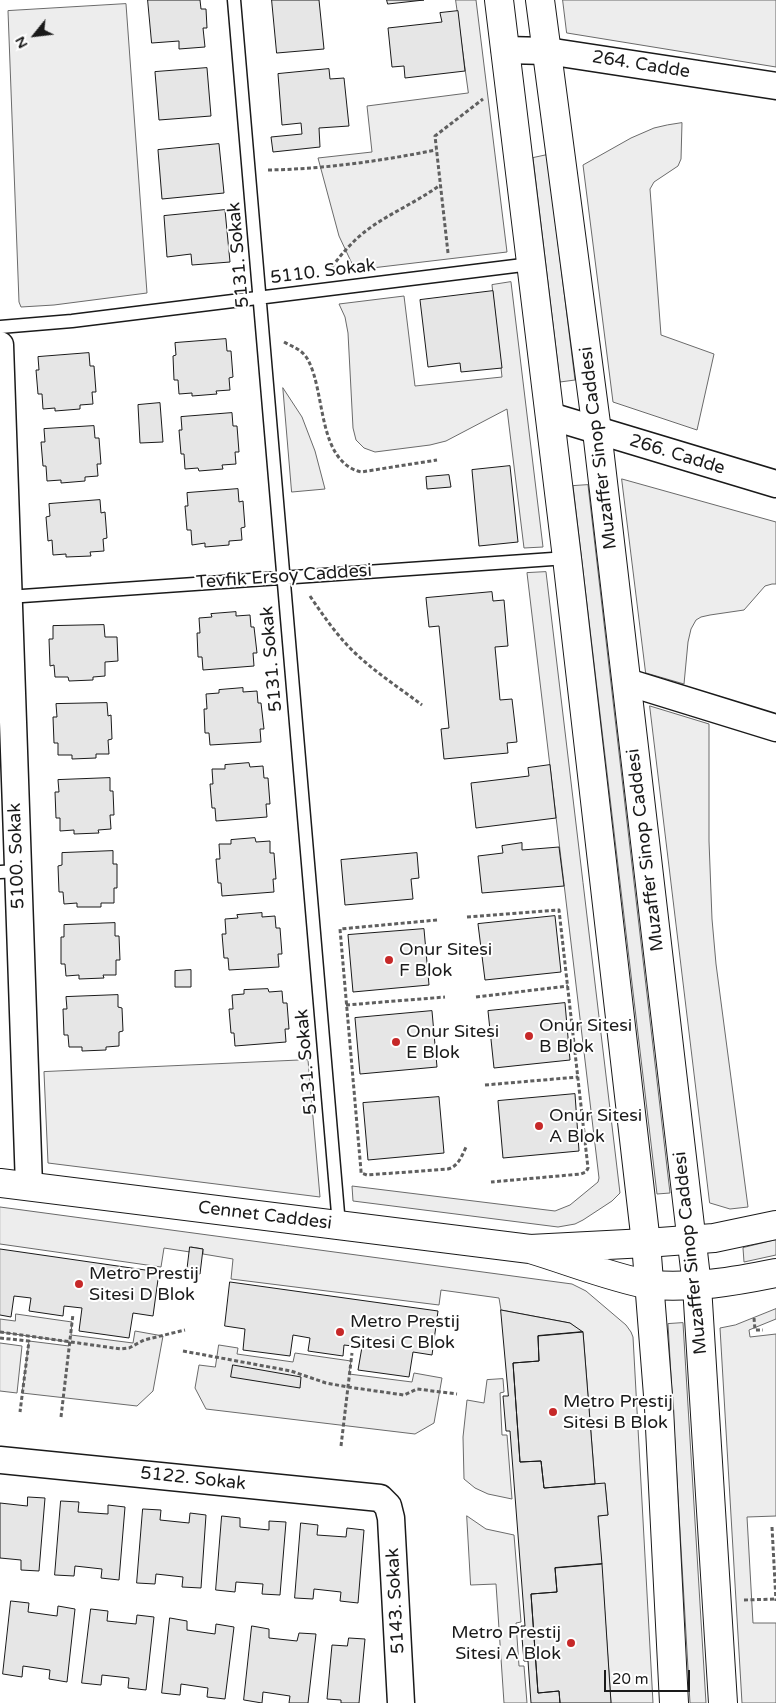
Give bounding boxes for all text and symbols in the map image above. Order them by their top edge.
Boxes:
north arrow [10,10,60,60]
text: N [11,33,32,52]
street label: 264. Cadde [591,47,691,83]
street label: 5131. Sokak [224,201,254,309]
street label: 5110. Sokak [269,255,377,289]
street label: Muzaffer Sinop Caddesi [576,345,622,551]
street label: 266. Cadde [627,430,727,480]
street label: Tevfik Ersoy Caddesi [195,560,373,594]
street label: 5131. Sokak [257,605,287,713]
street label: Muzaffer Sinop Caddesi [623,747,669,953]
street label: 5100. Sokak [4,803,30,909]
place label: Onur Sitesi F Blok [399,939,492,982]
marker: Onur Sitesi F Blok [383,954,395,966]
street label: 5131. Sokak [292,1008,322,1116]
place label: Onur Sitesi B Blok [539,1015,632,1058]
place label: Onur Sitesi E Blok [406,1021,499,1064]
marker: Onur Sitesi B Blok [523,1030,535,1042]
marker: Onur Sitesi E Blok [390,1036,402,1048]
place label: Onur Sitesi A Blok [549,1105,642,1148]
marker: Onur Sitesi A Blok [533,1120,545,1132]
street label: Muzaffer Sinop Caddesi [670,1150,712,1356]
street label: Cennet Caddesi [197,1197,333,1235]
place label: Metro Prestij Sitesi D Blok [89,1263,199,1306]
marker: Metro Prestij Sitesi D Blok [73,1278,85,1290]
place label: Metro Prestij Sitesi C Blok [350,1311,460,1354]
marker: Metro Prestij Sitesi C Blok [334,1326,346,1338]
place label: Metro Prestij Sitesi B Blok [563,1391,673,1434]
marker: Metro Prestij Sitesi B Blok [547,1406,559,1418]
street label: 5122. Sokak [139,1463,247,1495]
street label: 5143. Sokak [382,1547,410,1655]
place label: Metro Prestij Sitesi A Blok [451,1622,561,1665]
marker: Metro Prestij Sitesi A Blok [565,1637,577,1649]
scale bar [606,1660,692,1692]
text: 20 m [612,1670,649,1688]

